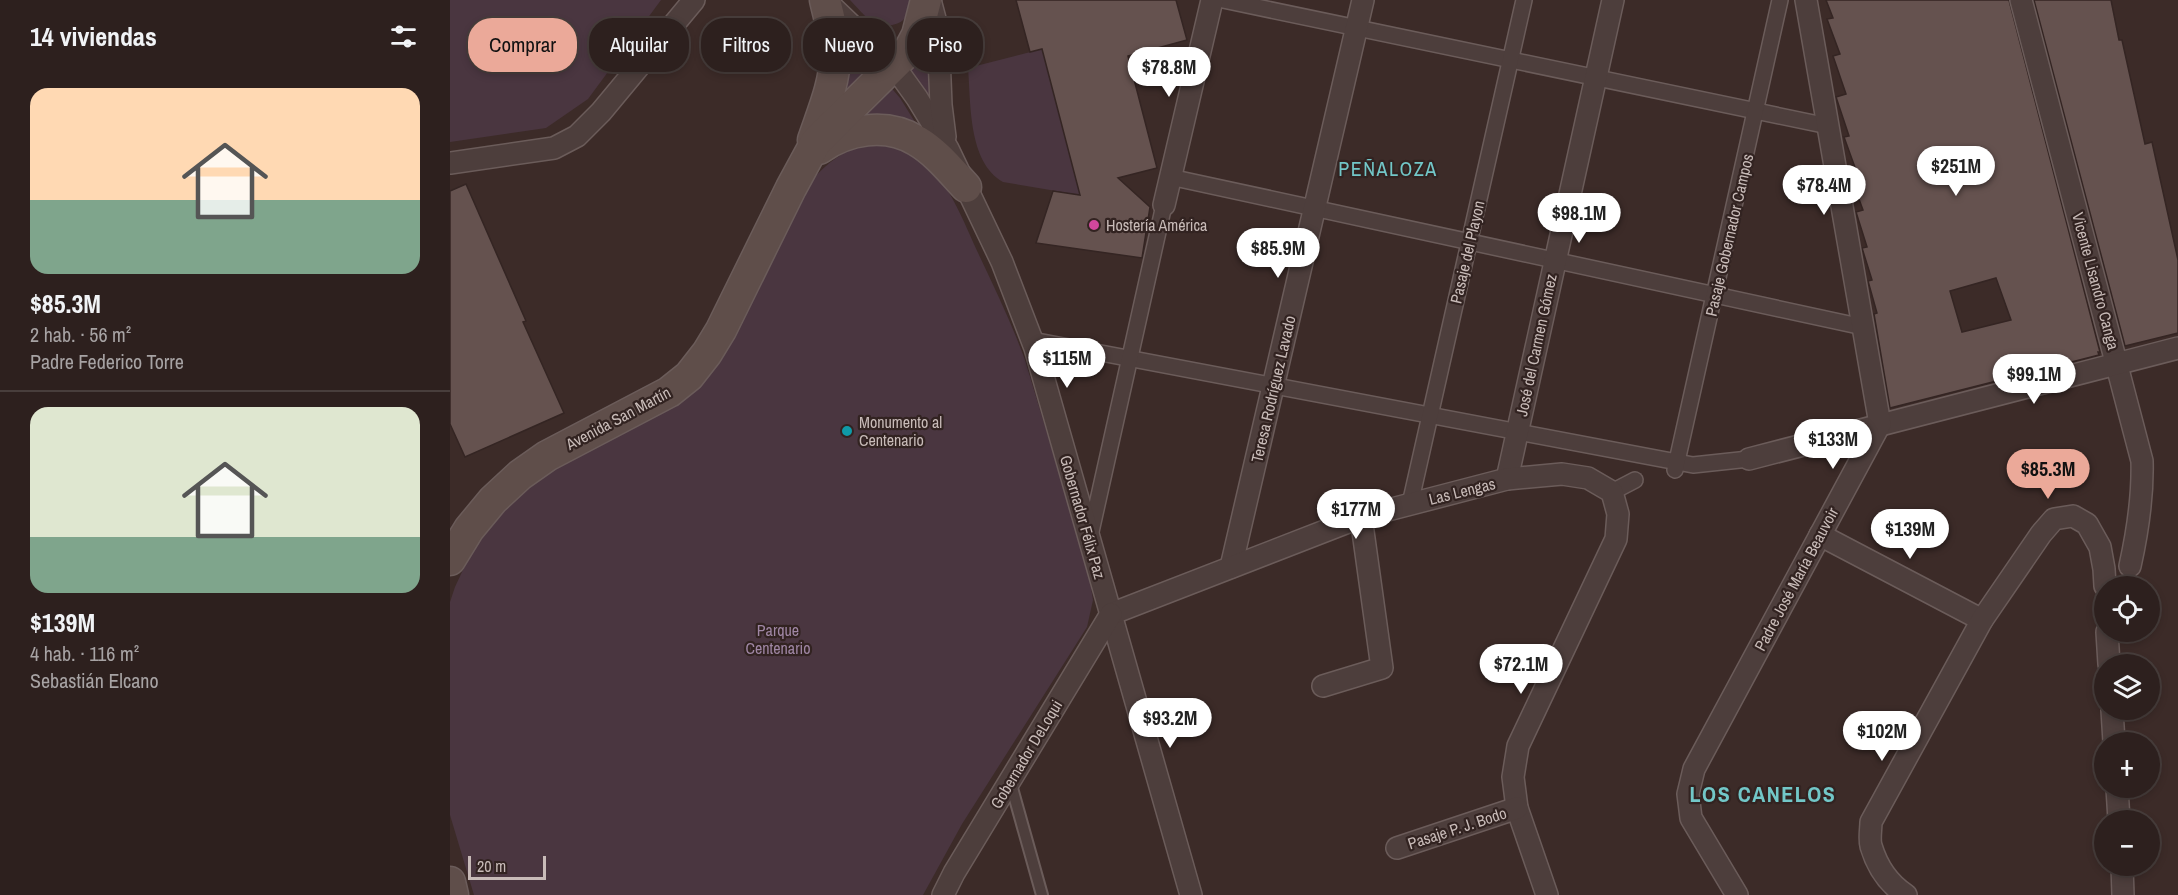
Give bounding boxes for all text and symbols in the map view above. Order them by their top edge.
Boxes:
chip: Comprar [468,18,577,72]
chip: Alquilar [589,18,689,72]
chip: Filtros [701,18,791,72]
chip: Nuevo [803,18,895,72]
chip: Piso [907,18,983,72]
text: 14 viviendas [30,19,157,54]
icon: filters [387,20,420,53]
pin: $78.8M [1120,47,1218,98]
text: $78.8M [1142,53,1196,80]
icon: home [171,127,279,235]
pin: $251M [1914,146,1998,197]
street label: Pasaje Gobernador Campos [1700,152,1758,318]
text: $251M [1931,152,1981,179]
district label: PEÑALOZA [1338,155,1438,182]
pin: $78.4M [1775,165,1873,216]
text: $78.4M [1797,171,1851,198]
pin: $98.1M [1530,193,1628,244]
street label: Pasaje del Playon [1444,198,1490,306]
text: $98.1M [1552,199,1606,226]
street label: Vicente Lisandro Canga [2067,210,2125,353]
place label: Hostería América [1106,214,1208,236]
marker: Hostería América [1087,218,1101,232]
pin: $85.9M [1229,228,1327,279]
text: $85.9M [1251,234,1305,261]
street label: José del Carmen Gómez [1510,271,1562,418]
text: $85.3M [30,286,101,321]
street label: Teresa Rodríguez Lavado [1245,313,1301,465]
text: 2 hab. · 56 m² [30,321,131,348]
pin: $115M [1025,338,1109,389]
text: $115M [1042,344,1092,371]
text: Padre Federico Torre [30,348,184,375]
pin: $99.1M [1985,354,2083,405]
text: $99.1M [2007,360,2061,387]
street label: Avenida San Martín [561,381,674,455]
place label: Monumento al Centenario [859,411,942,451]
pin: $133M [1791,419,1875,470]
marker: Monumento al Centenario [840,424,854,438]
text: $133M [1808,425,1858,452]
icon: home [171,446,279,554]
pin: $85.3M [1999,449,2097,500]
street label: Gobernador Félix Paz [1055,453,1111,582]
text: $85.3M [2021,455,2075,482]
street label: Las Lengas [1426,472,1498,510]
pin: $177M [1314,489,1398,540]
text: $177M [1331,495,1381,522]
street label: Padre José María Beauvoir [1749,503,1843,655]
pin: $139M [1868,509,1952,560]
text: $139M [1885,515,1935,542]
map controls [2094,576,2160,876]
button: locate [2094,576,2160,642]
text: $139M [30,605,95,640]
park label: Parque Centenario [746,619,810,659]
text: 4 hab. · 116 m² [30,640,139,667]
pin: $72.1M [1472,644,1570,695]
text: $72.1M [1494,650,1548,677]
button: layers [2094,654,2160,720]
text: Sebastián Elcano [30,667,159,694]
street label: Gobernador DeLoqui [985,696,1067,812]
pin: $93.2M [1121,698,1219,749]
text: $93.2M [1143,704,1197,731]
pin: $102M [1840,711,1924,762]
text: $102M [1857,717,1907,744]
button: + [2094,732,2160,798]
district label: LOS CANELOS [1690,779,1836,809]
street label: Pasaje P. J. Bodo [1405,802,1509,854]
button: − [2094,810,2160,876]
scale bar [468,853,546,880]
text: 20 m [477,855,506,877]

